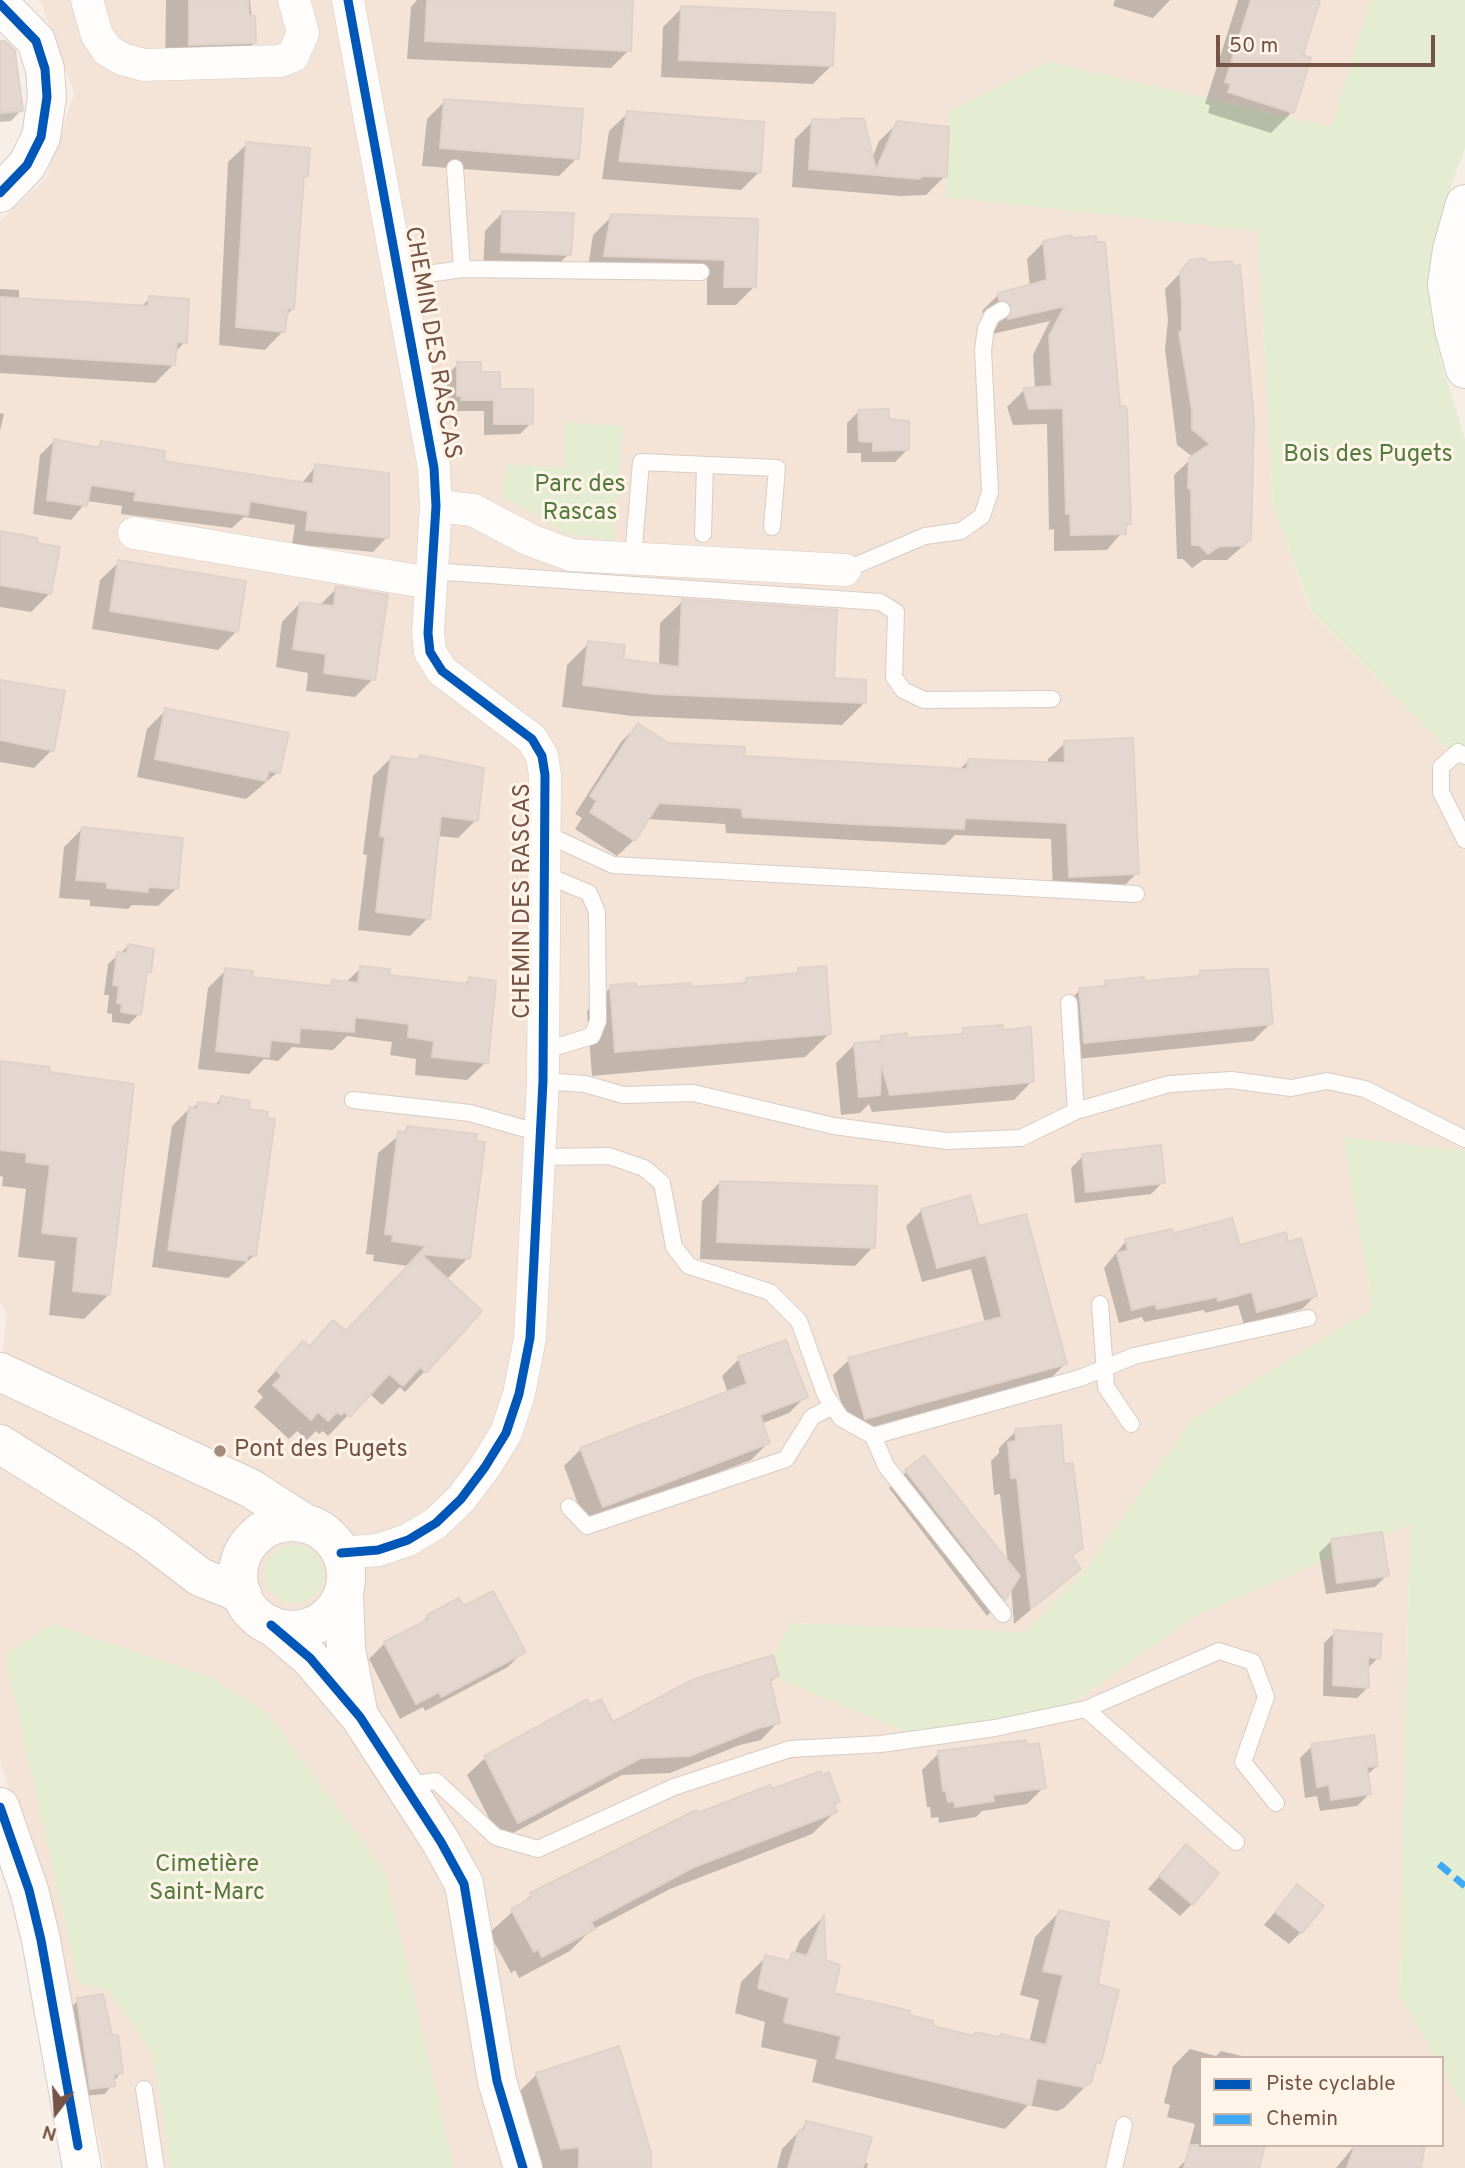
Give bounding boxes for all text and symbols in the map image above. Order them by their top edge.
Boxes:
scale bar [1220,21,1439,65]
text: 50 m [1229,33,1278,60]
street label: CHEMIN DES RASCAS [396,224,466,462]
park label: Bois des Pugets [1283,442,1453,470]
park label: Parc des Rascas [534,472,626,528]
street label: CHEMIN DES RASCAS [510,783,538,1019]
place label: Pont des Pugets [234,1437,408,1465]
marker: Pont des Pugets [212,1443,228,1459]
park label: Cimetière Saint-Marc [149,1852,265,1908]
legend [1199,2056,1444,2147]
text: Piste cyclable [1266,2071,1396,2098]
north arrow [21,2077,91,2147]
text: Chemin [1266,2106,1338,2133]
text: N [40,2119,60,2146]

